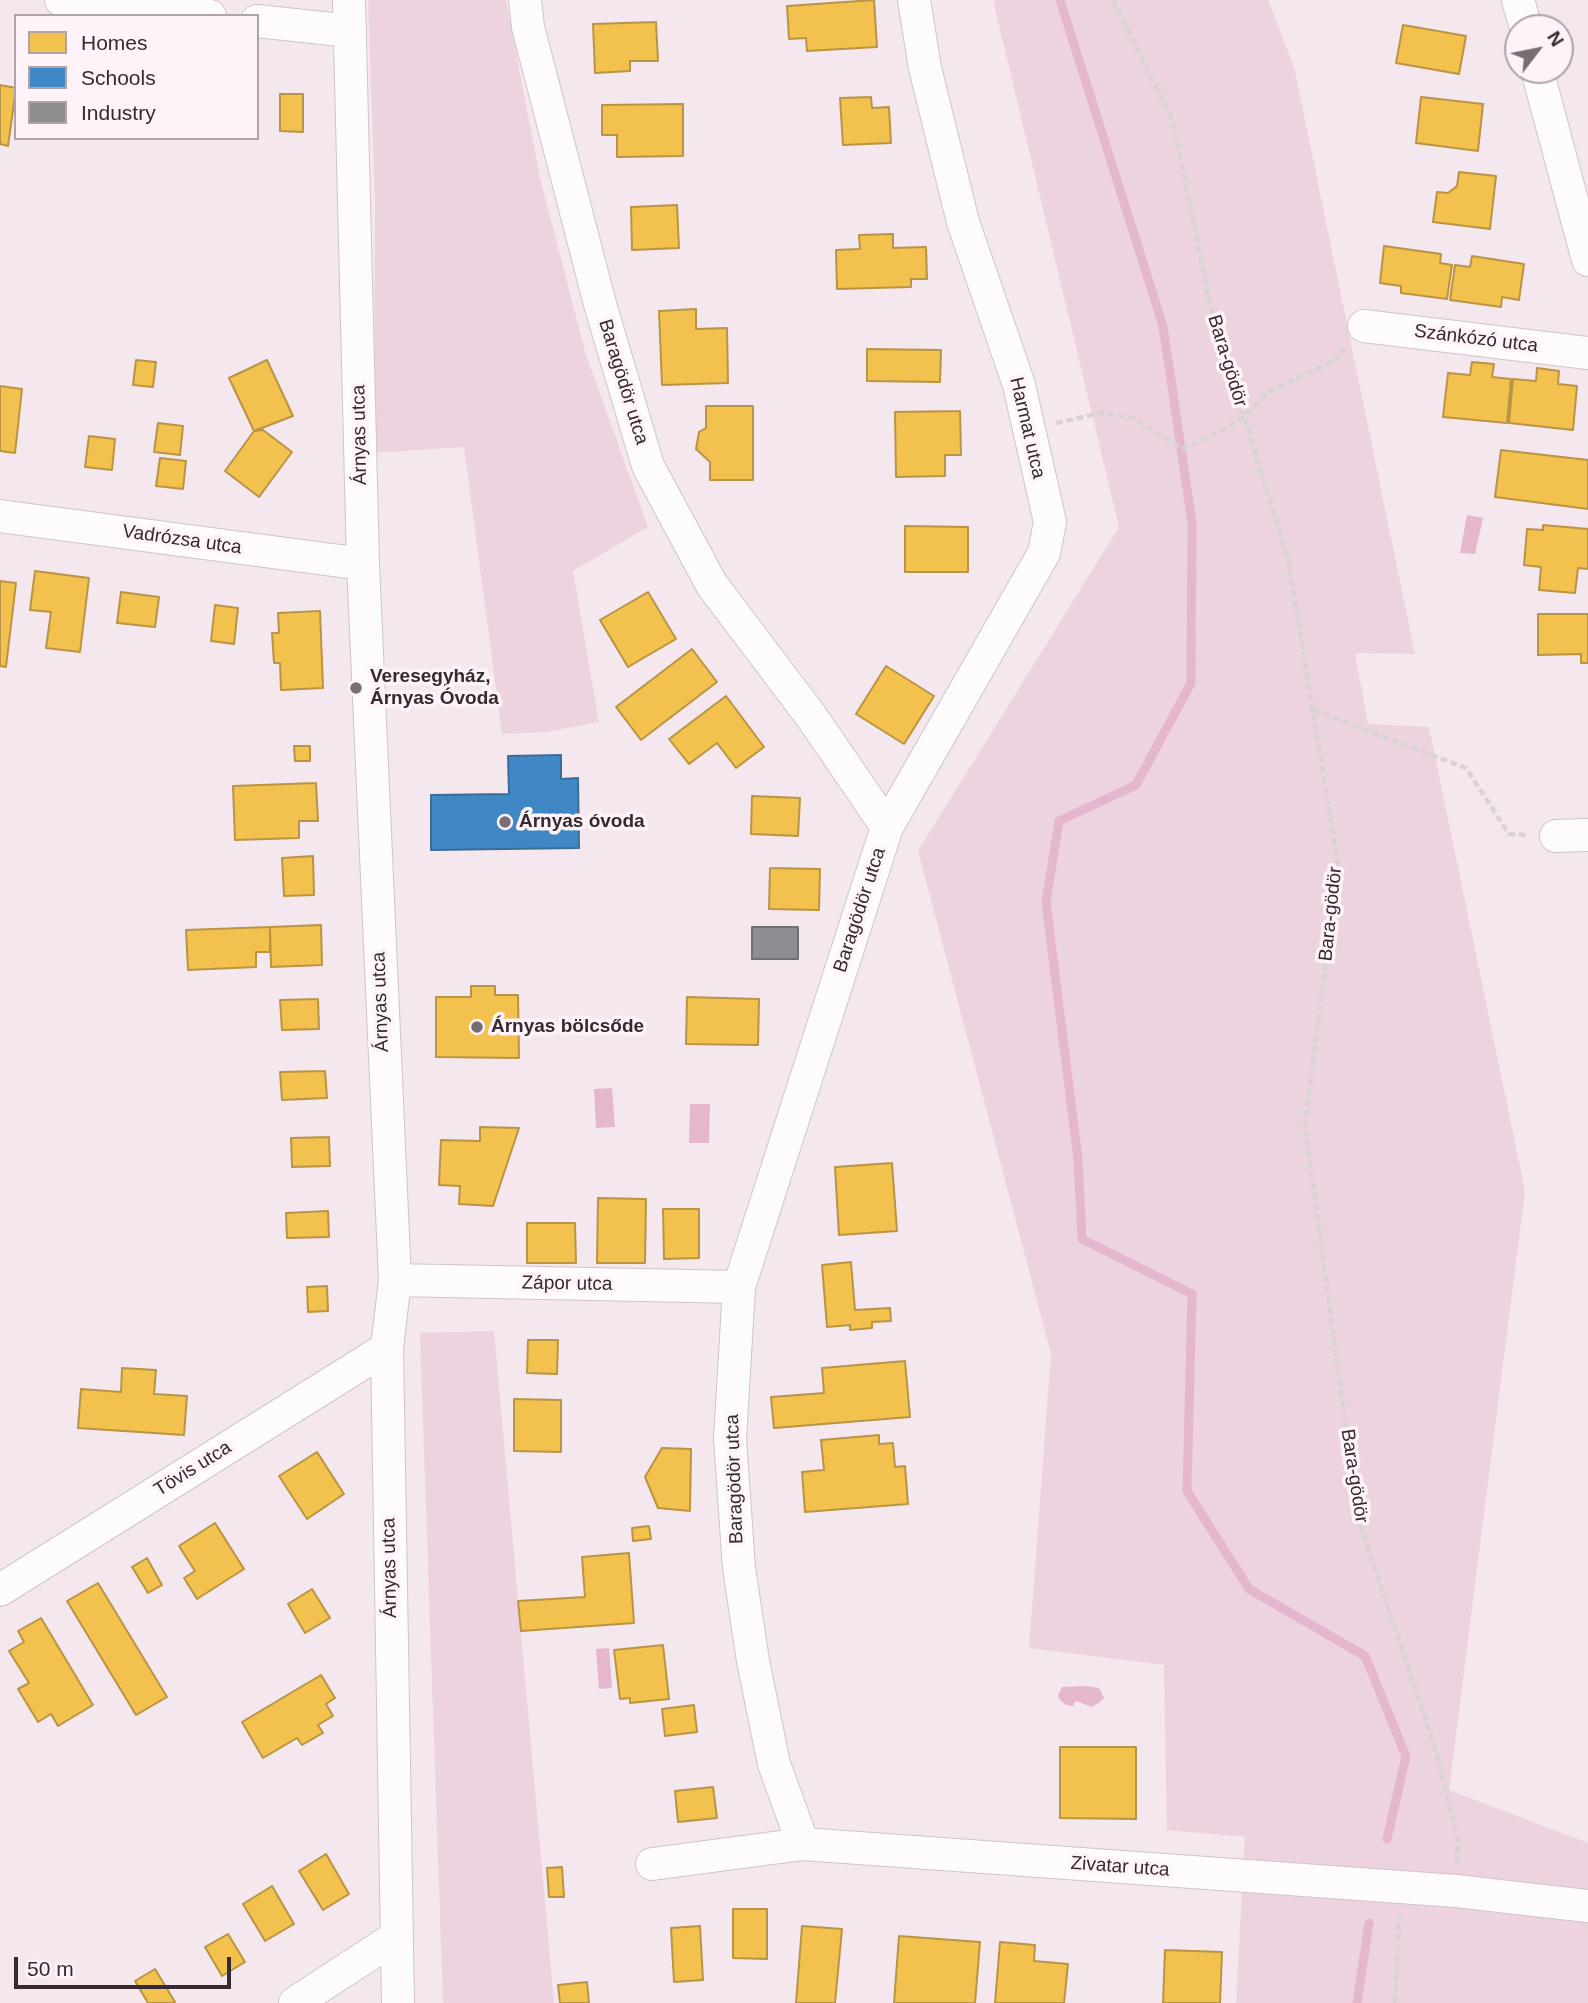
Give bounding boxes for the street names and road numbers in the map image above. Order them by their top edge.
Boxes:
street label: Bara-gödör [1202,312,1252,410]
street label: Baragödör utca [593,317,653,447]
street label: Szánkózó utca [1413,320,1539,358]
street label: Harmat utca [1004,375,1050,481]
street label: Árnyas utca [348,385,372,485]
street label: Vadrózsa utca [121,520,243,560]
street label: Baragödör utca [829,845,891,975]
street label: Bara-gödör [1315,866,1347,962]
street label: Árnyas utca [368,951,394,1053]
street label: Zápor utca [521,1272,613,1296]
street label: Baragödör utca [721,1414,749,1544]
street label: Bara-gödör [1335,1427,1373,1525]
street label: Tövis utca [150,1436,236,1502]
street label: Árnyas utca [378,1518,402,1618]
street label: Zivatar utca [1070,1852,1170,1882]

